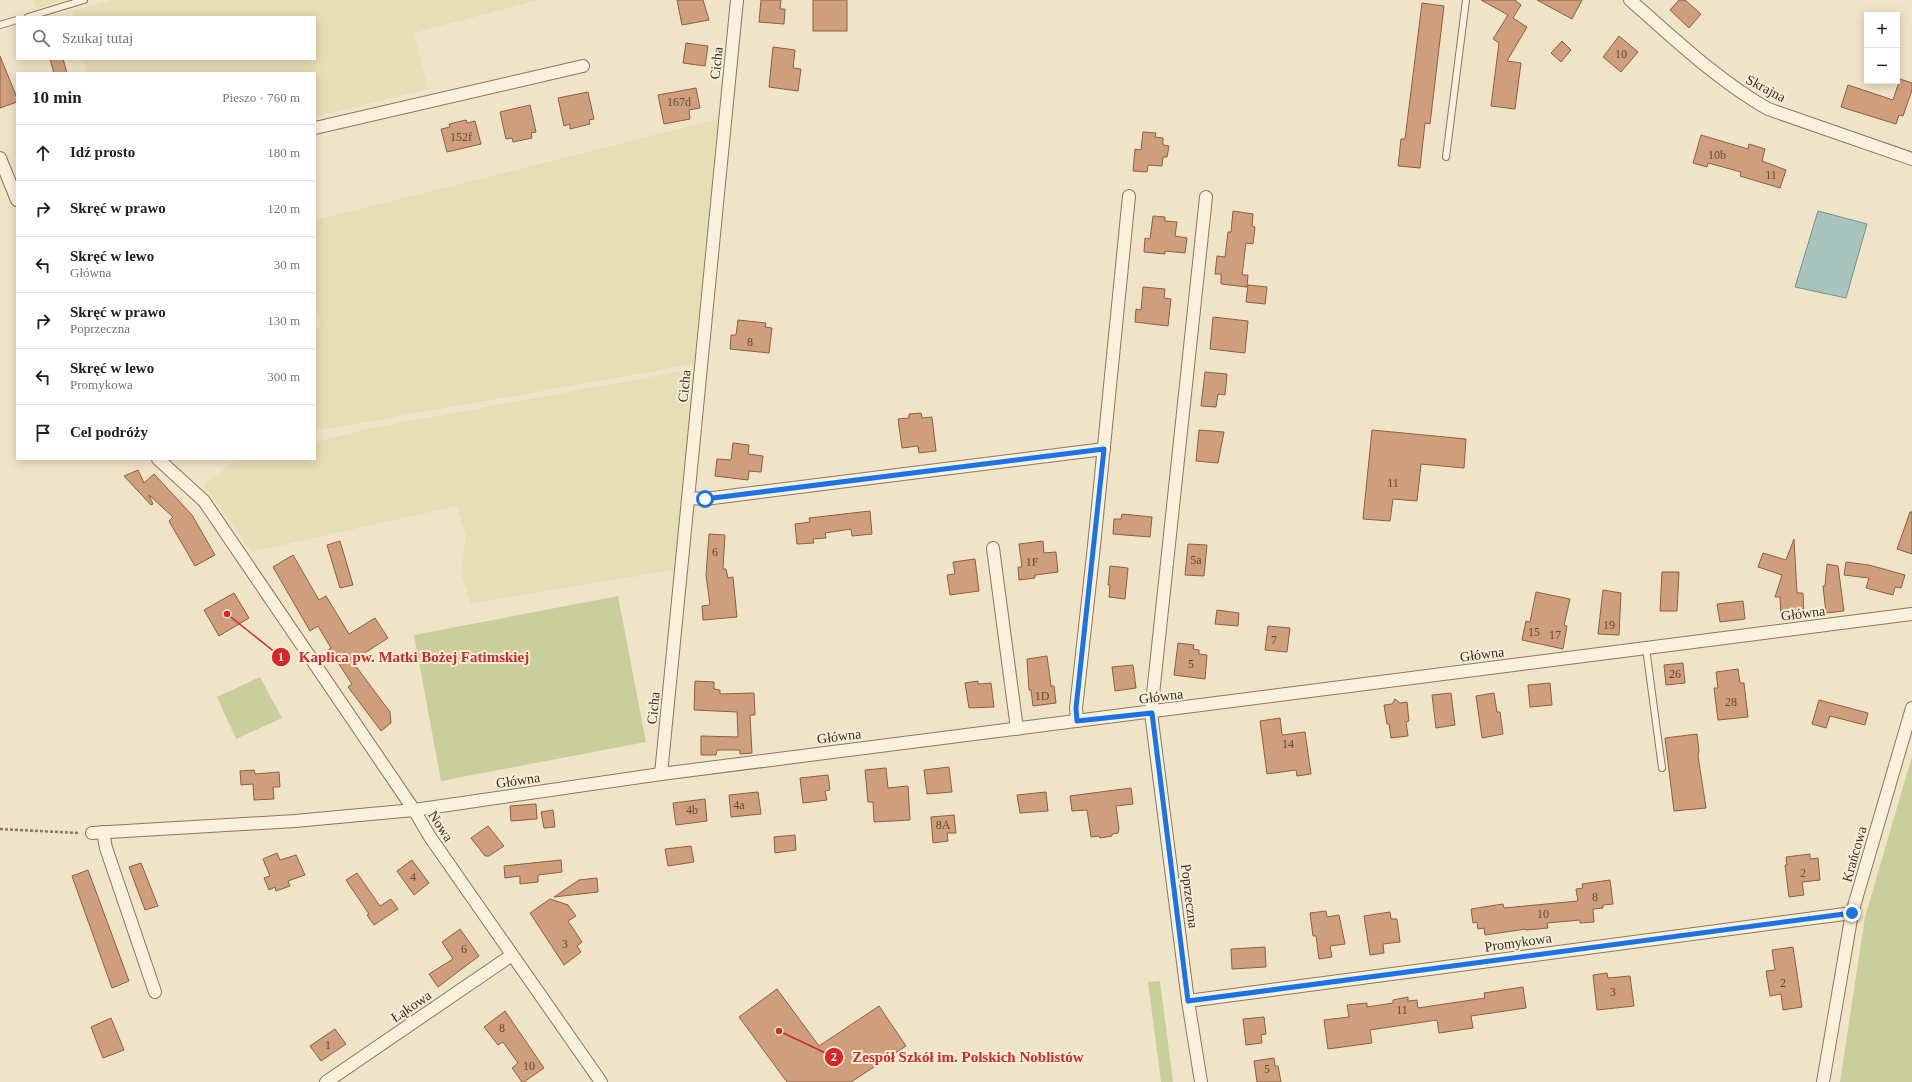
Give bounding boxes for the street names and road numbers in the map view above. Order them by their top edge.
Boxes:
street label: Cicha [707,45,726,80]
street label: Skrajna [1743,72,1789,105]
street label: Cicha [675,368,694,403]
street label: Główna [1780,603,1827,624]
street label: Główna [1459,644,1506,665]
street label: Główna [1138,686,1185,707]
street label: Cicha [644,690,663,725]
street label: Główna [816,726,863,747]
street label: Główna [495,770,542,791]
street label: Nowa [425,808,456,845]
street label: Krańcowa [1839,824,1870,884]
street label: Poprzeczna [1178,863,1201,930]
street label: Promykowa [1484,930,1553,955]
street label: Łąkowa [388,987,435,1025]

